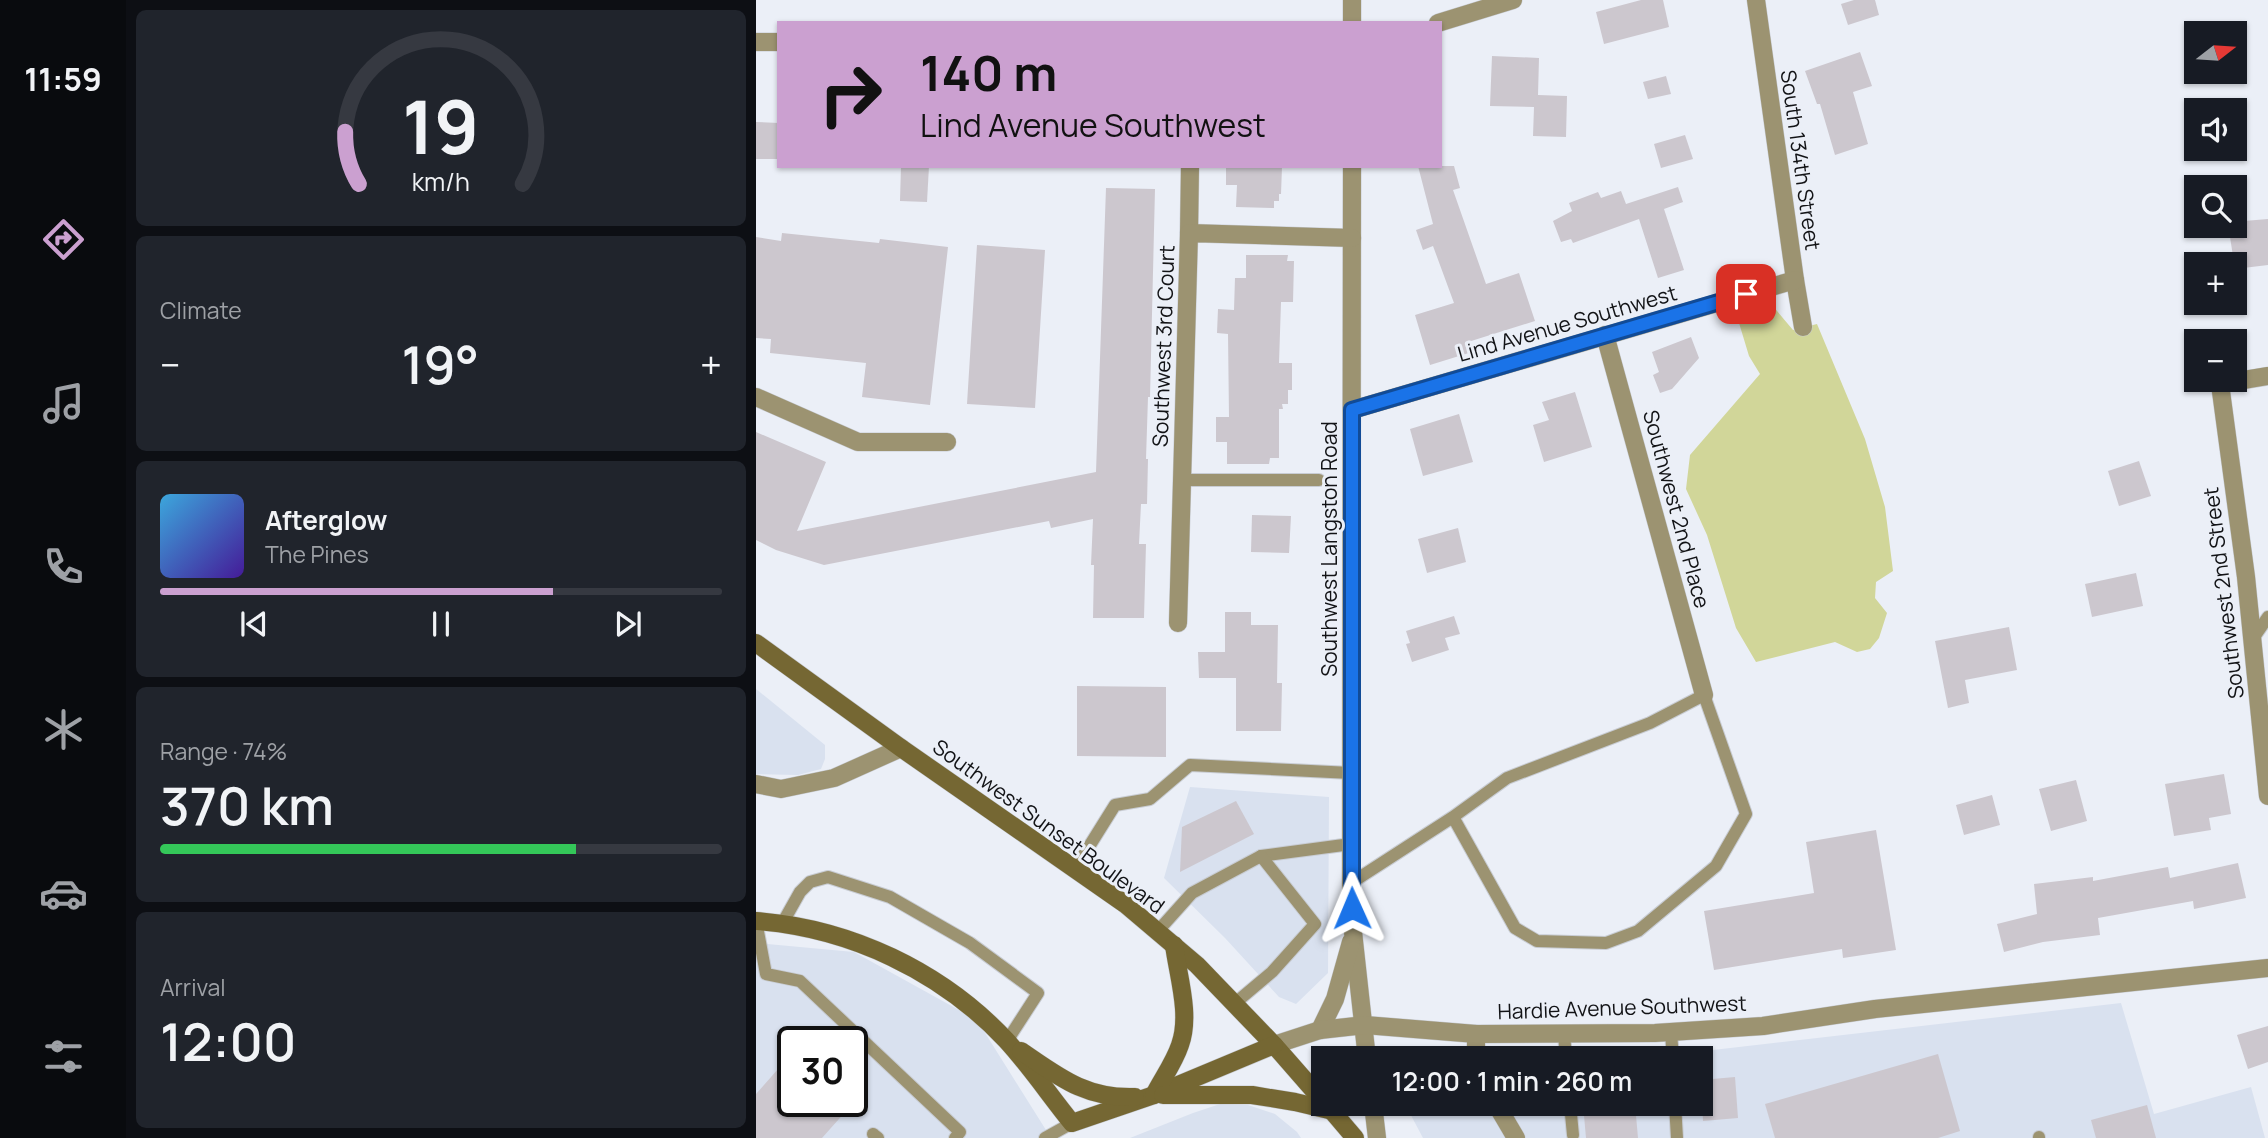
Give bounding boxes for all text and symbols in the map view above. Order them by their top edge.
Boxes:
north arrow [2184,21,2247,84]
map controls [2184,21,2247,392]
text: 140 m [920,39,1057,106]
icon: right [805,49,896,140]
text: 11:59 [24,57,102,101]
street label: South 134th Street [1774,68,1828,252]
text: 19 [402,76,480,176]
button: sound [2184,98,2247,161]
text: Lind Avenue Southwest [920,103,1266,147]
text: km/h [412,164,470,199]
button: search [2184,175,2247,238]
icon: directions [39,215,88,264]
street label: Southwest 3rd Court [1145,245,1181,447]
button: + [2184,252,2247,315]
pin [1716,264,1776,324]
icon: arrive [1727,275,1765,313]
street label: Lind Avenue Southwest [1454,278,1680,368]
text: Climate [160,294,242,326]
text: 19° [401,329,479,400]
button: − [2184,329,2247,392]
text: − [160,338,181,390]
text: + [700,338,722,390]
icon: music [39,379,88,428]
street label: Southwest 2nd Place [1637,407,1717,611]
street label: Southwest Langston Road [1315,421,1343,677]
street label: Southwest 2nd Street [2196,486,2250,700]
text: Afterglow [265,502,387,538]
text: The Pines [265,538,369,570]
icon: phone [39,542,88,591]
icon: previous [235,605,273,643]
icon: pause [422,605,460,643]
icon: next [609,605,647,643]
icon: climate [39,705,88,754]
street label: Southwest Sunset Boulevard [927,732,1171,920]
text: Range · 74% [160,735,287,767]
text: 370 km [160,770,334,841]
icon: car [39,869,88,918]
position arrow [1315,871,1389,945]
text: Arrival [160,971,226,1003]
street label: Hardie Avenue Southwest [1497,989,1747,1025]
text: 12:00 [160,1006,296,1077]
speed limit sign: 30 [777,1026,868,1117]
icon: filters [39,1032,88,1081]
text: 12:00 · 1 min · 260 m [1392,1063,1632,1099]

